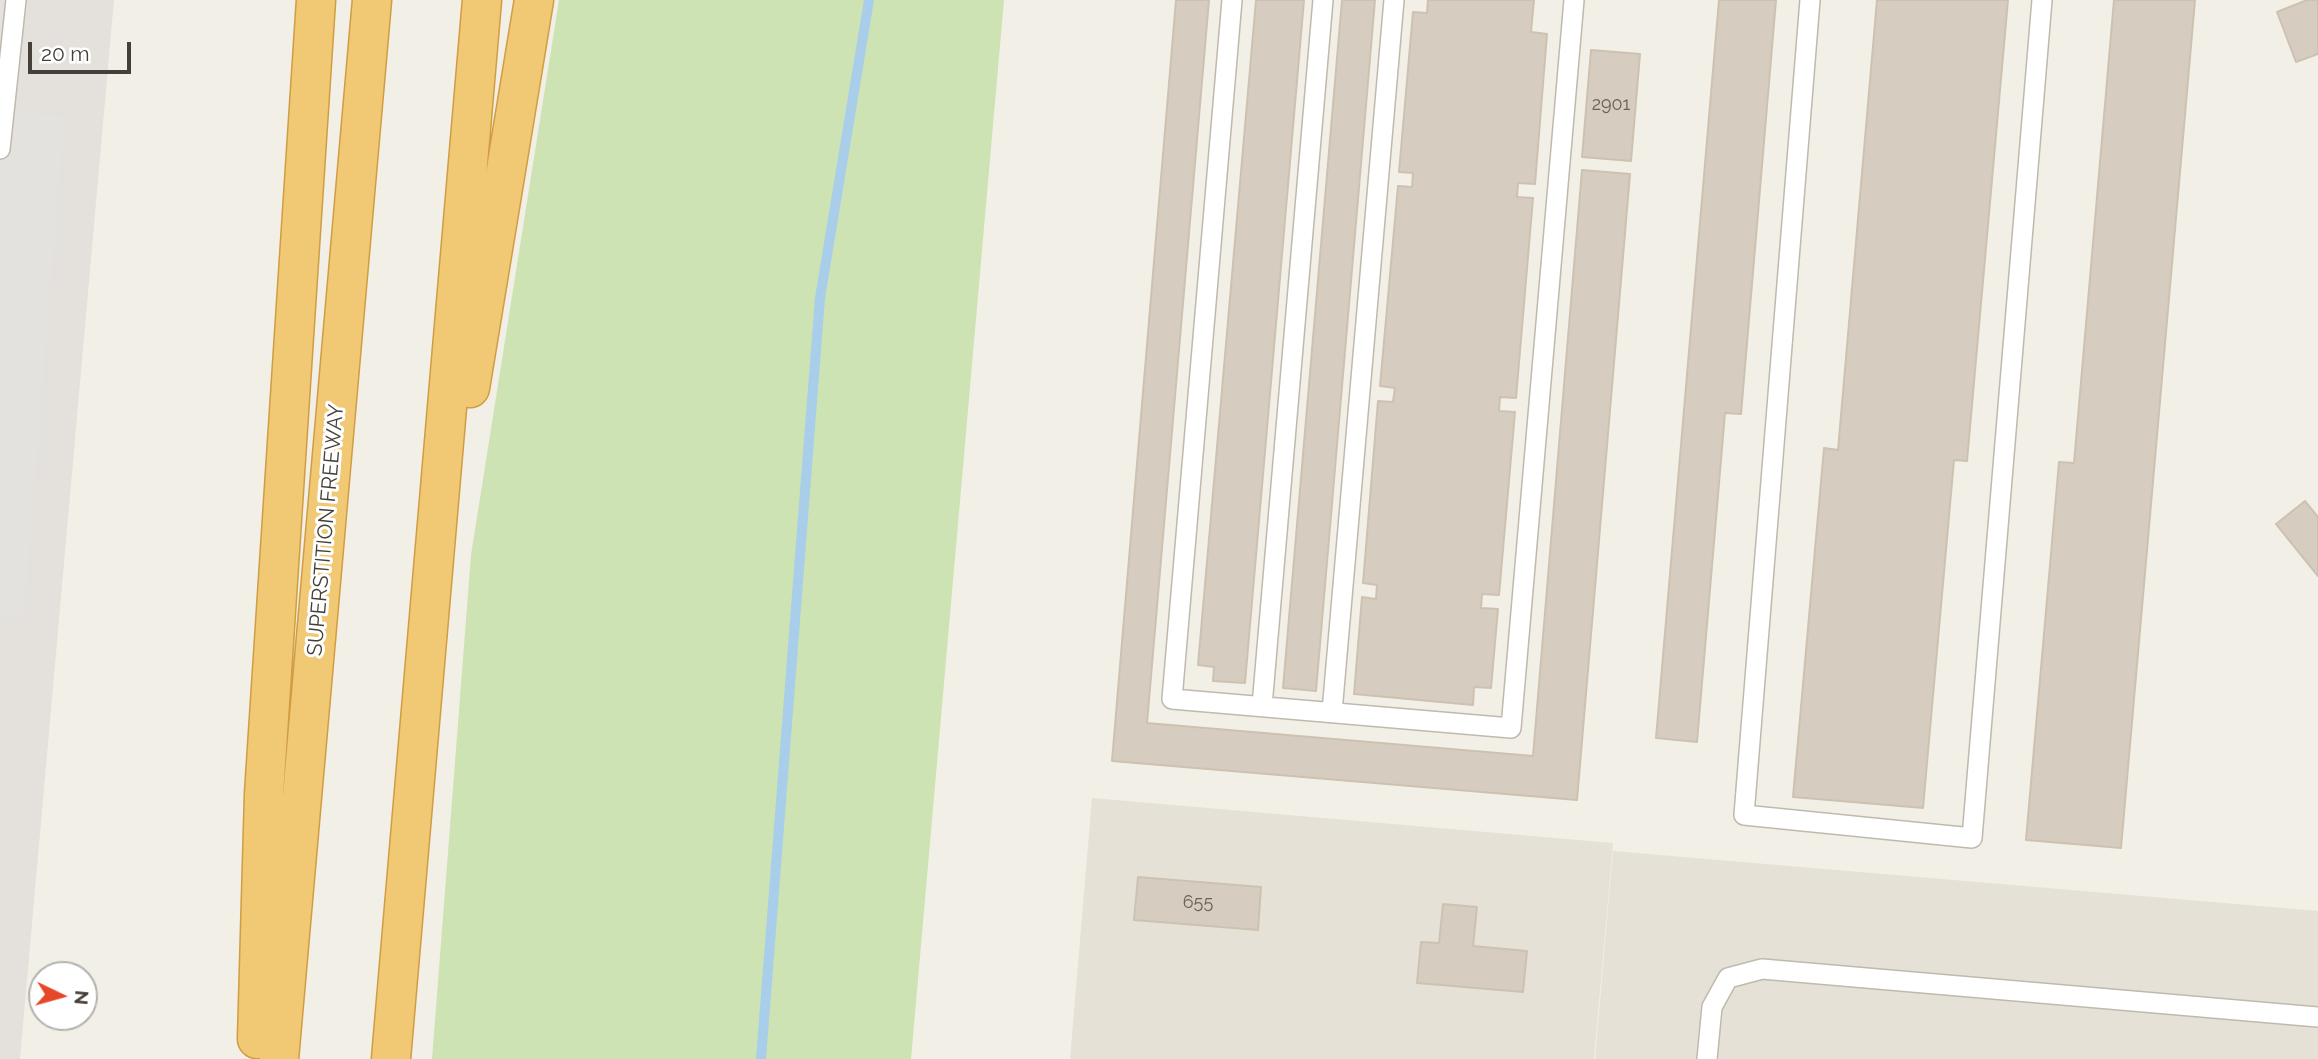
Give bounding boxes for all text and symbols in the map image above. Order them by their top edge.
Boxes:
scale bar [32,28,135,72]
text: 20 m [41,41,89,66]
house number: 2901 [1592,94,1630,116]
street label: SUPERSTITION FREEWAY [302,403,350,657]
house number: 655 [1183,892,1213,914]
north arrow [28,961,98,1031]
text: N [70,989,94,1006]

